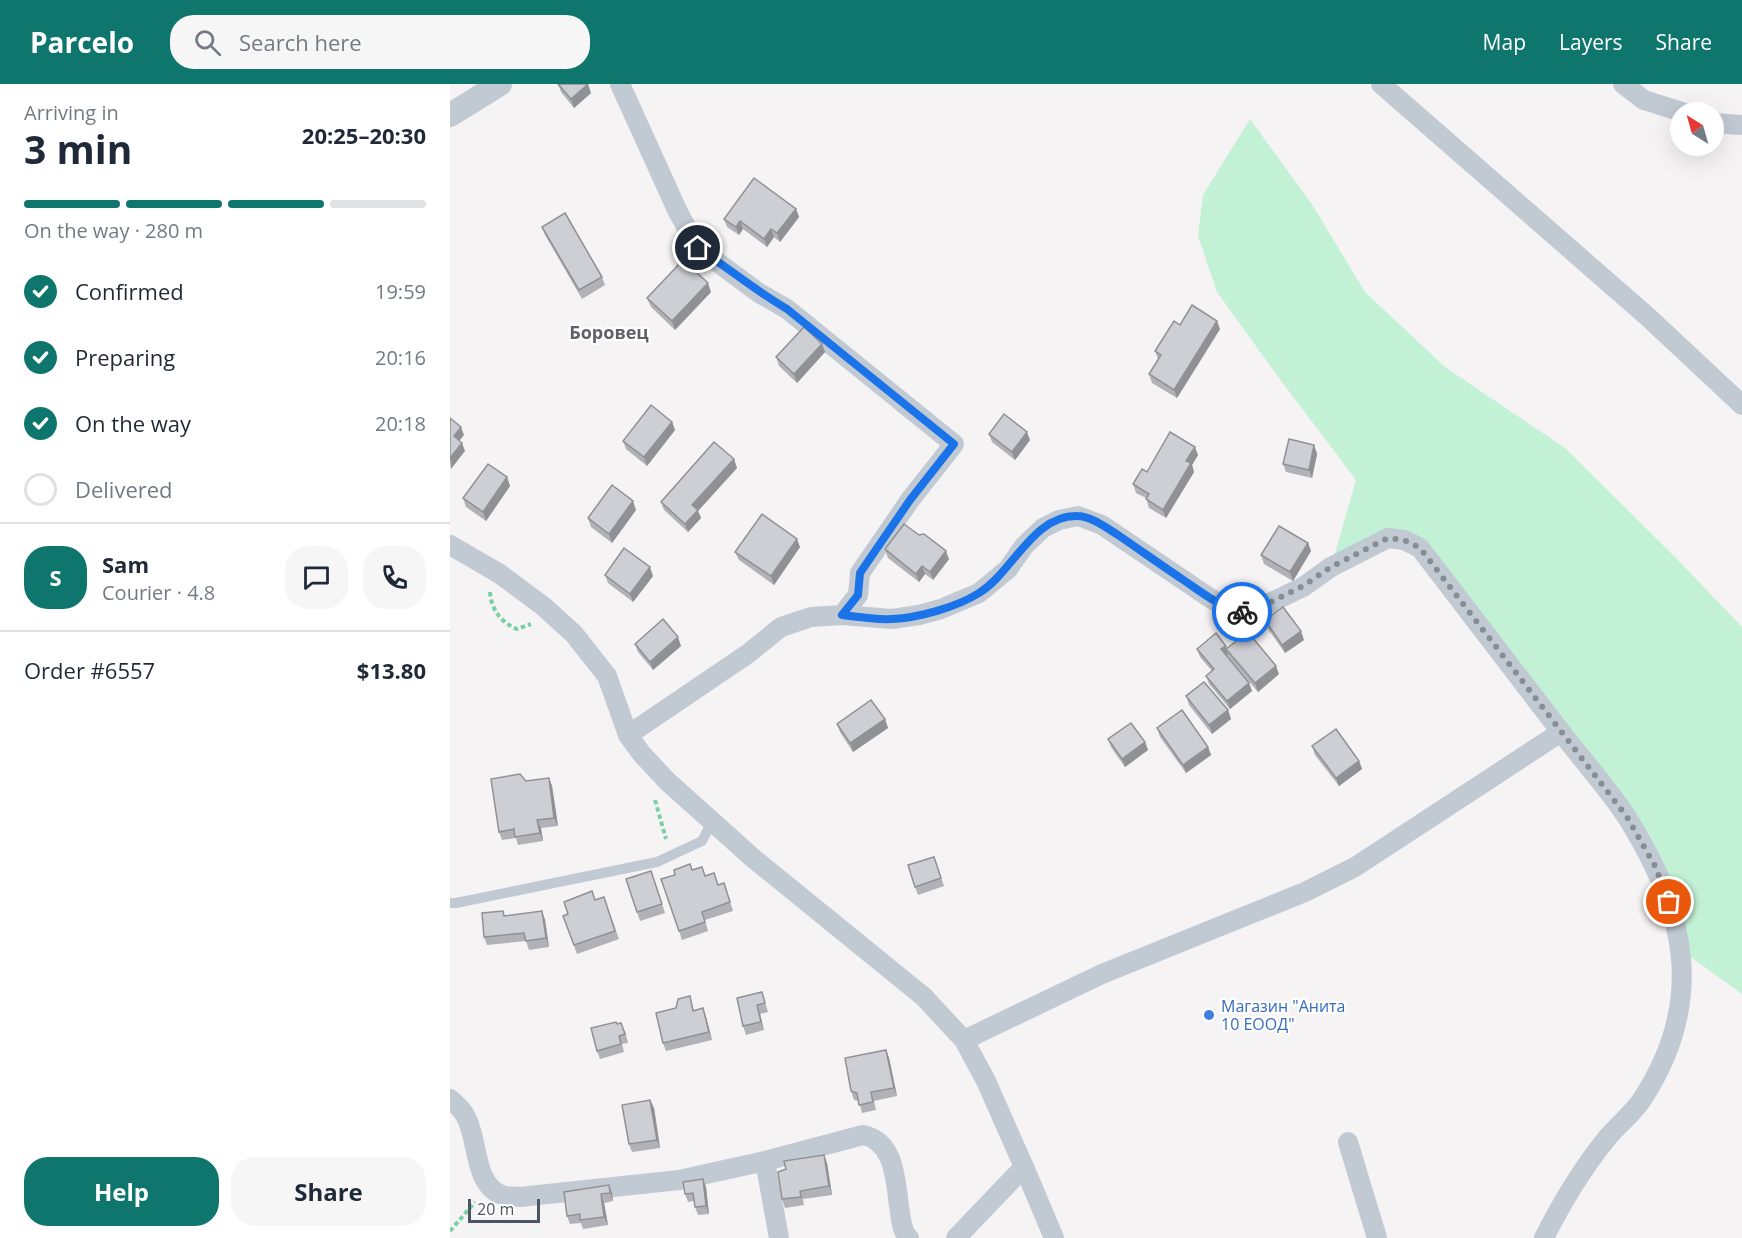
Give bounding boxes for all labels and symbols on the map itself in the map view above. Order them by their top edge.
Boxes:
north arrow [1670,102,1724,156]
pin [672,222,723,273]
district label: Боровец [569,320,649,344]
courier [1212,582,1272,642]
pin [1643,876,1694,927]
place label: Магазин "Анита 10 ЕООД" [1221,995,1345,1035]
marker: Магазин "Анита 10 ЕООД" [1202,1008,1216,1022]
scale bar [468,1196,540,1224]

